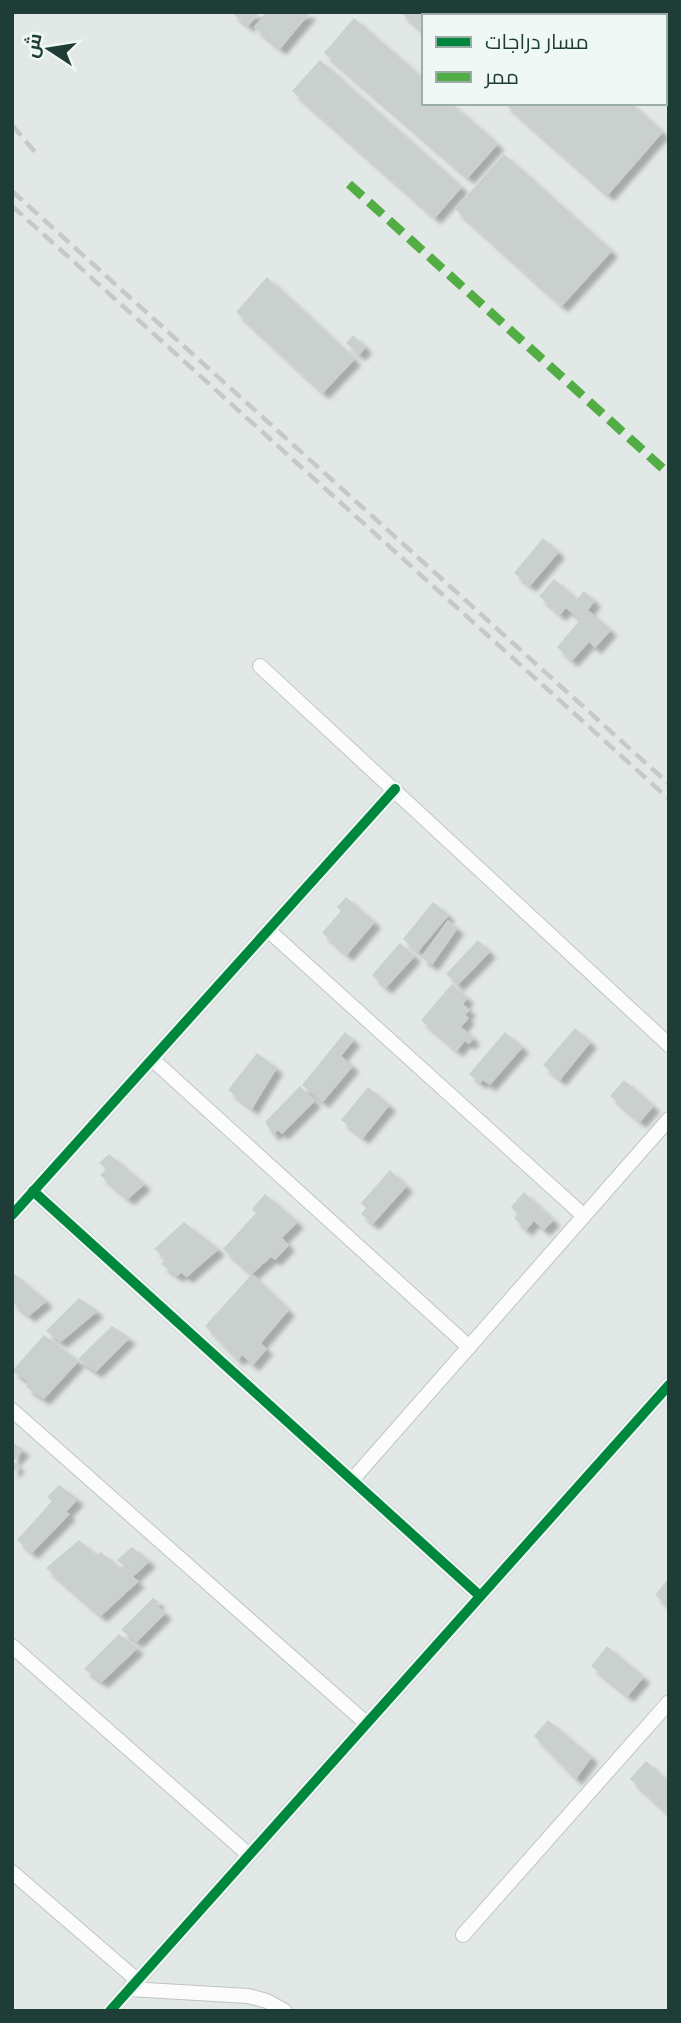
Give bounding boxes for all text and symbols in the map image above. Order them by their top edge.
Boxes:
north arrow [14,14,84,84]
legend [422,14,667,105]
text: مسار دراجات [485,28,589,54]
text: ش [18,31,47,60]
text: ممر [484,63,519,89]

